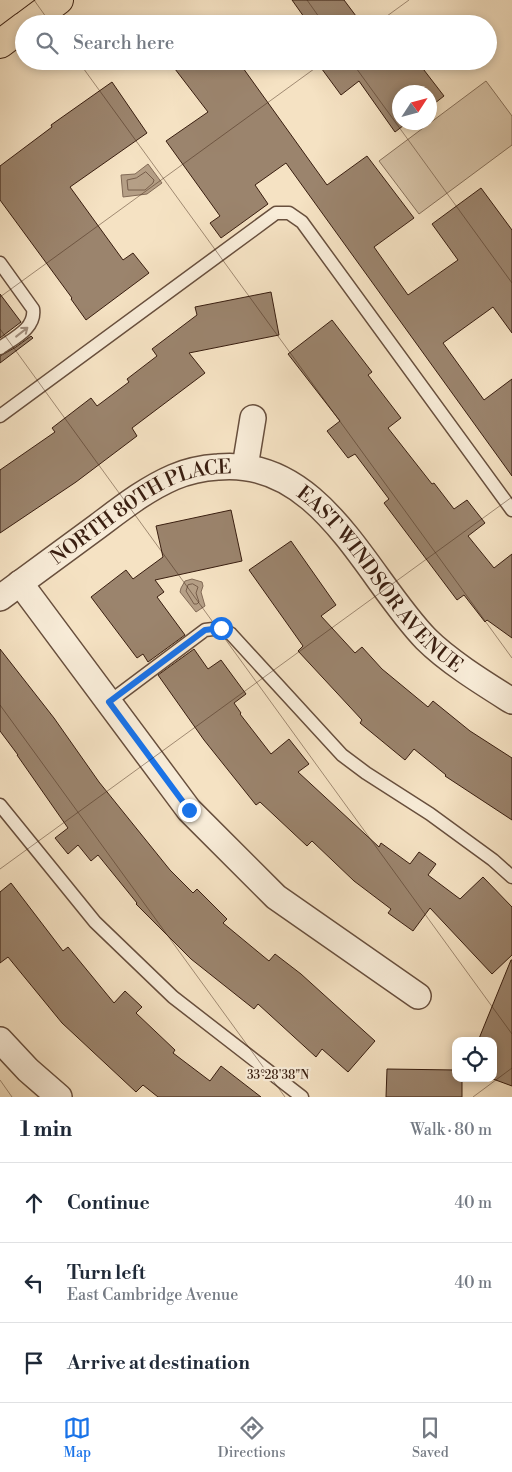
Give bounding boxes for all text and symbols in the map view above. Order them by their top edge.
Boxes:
search box [15,15,497,70]
icon: search [33,29,61,57]
text: Search here [73,31,174,55]
north arrow [392,85,437,130]
one-way arrow [15,326,28,337]
street label: NORTH 80TH PLACE [46,455,232,571]
street label: EAST WINDSOR AVENUE [291,481,467,679]
route start [210,617,233,640]
route end [178,799,201,822]
map controls [452,1037,497,1082]
button: locate [452,1037,497,1082]
text: 33°28'38"N [247,1068,309,1083]
text: 1 min [20,1117,72,1143]
text: Walk · 80 m [410,1120,492,1140]
icon: ahead [20,1189,48,1217]
text: Continue [67,1191,150,1215]
text: 40 m [455,1193,492,1213]
text: Turn left [67,1261,146,1285]
icon: left [20,1269,48,1297]
text: 40 m [455,1273,492,1293]
text: East Cambridge Avenue [67,1285,238,1305]
icon: arrive [20,1349,48,1377]
text: Arrive at destination [67,1351,250,1375]
tab: Map [63,1414,91,1462]
tab: Directions [218,1414,285,1462]
tab: Saved [412,1414,449,1462]

